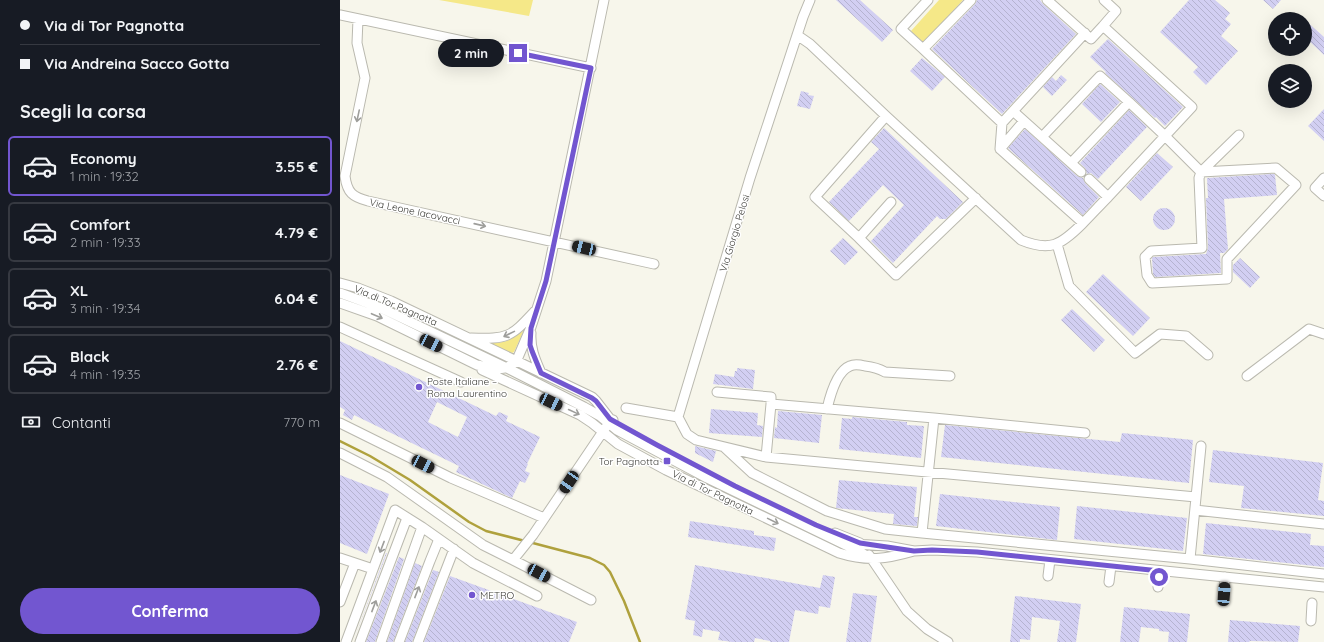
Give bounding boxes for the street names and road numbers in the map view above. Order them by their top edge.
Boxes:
street label: Via Giorgio Pelosi [717,193,752,273]
street label: Via Leone Iacovacci [368,196,461,227]
street label: Via di Tor Pagnotta [352,282,439,329]
street label: Via di Tor Pagnotta [670,467,756,518]

